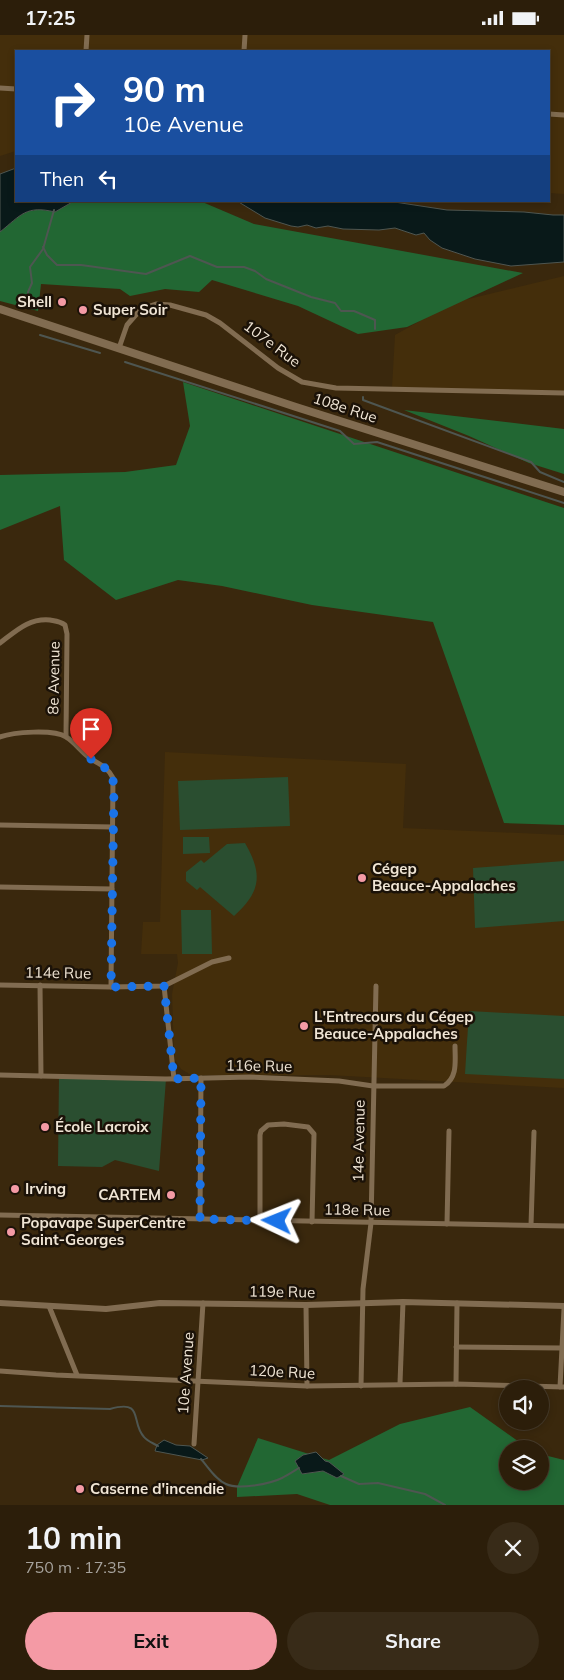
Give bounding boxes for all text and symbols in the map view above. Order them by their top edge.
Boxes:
text: 17:25 [25,6,75,30]
text: 90 m [123,67,206,111]
icon: right [40,70,105,135]
text: 10e Avenue [123,110,244,138]
icon: left [94,165,122,193]
text: Then [40,167,84,191]
place label: Shell [17,292,52,311]
marker: Shell [56,296,68,308]
place label: Super Soir [93,300,168,319]
marker: Super Soir [77,304,89,316]
street label: 107e Rue [240,316,304,371]
street label: 108e Rue [311,388,380,427]
street label: 8e Avenue [43,641,64,715]
pin [70,708,112,759]
icon: arrive [77,715,105,743]
place label: Cégep Beauce-Appalaches [372,859,516,895]
marker: Cégep Beauce-Appalaches [356,872,368,884]
street label: 114e Rue [25,962,91,983]
place label: L'Entrecours du Cégep Beauce-Appalaches [314,1007,474,1043]
marker: L'Entrecours du Cégep Beauce-Appalaches [298,1020,310,1032]
street label: 116e Rue [226,1055,292,1076]
street label: 14e Avenue [348,1100,369,1182]
place label: École Lacroix [55,1117,149,1136]
marker: École Lacroix [39,1121,51,1133]
place label: Irving [25,1179,66,1198]
marker: Irving [9,1183,21,1195]
place label: CARTEM [98,1185,161,1204]
marker: CARTEM [165,1189,177,1201]
position arrow [250,1194,302,1246]
street label: 118e Rue [324,1199,390,1220]
place label: Popavape SuperCentre Saint-Georges [21,1213,186,1249]
marker: Popavape SuperCentre Saint-Georges [5,1226,17,1238]
street label: 119e Rue [249,1281,315,1302]
street label: 10e Avenue [173,1331,198,1415]
street label: 120e Rue [248,1360,316,1383]
map controls [499,1380,549,1490]
button: sound [499,1380,549,1430]
button: layers [499,1440,549,1490]
place label: Caserne d'incendie [90,1479,224,1498]
marker: Caserne d'incendie [74,1483,86,1495]
text: 10 min [25,1519,122,1557]
button: close [487,1522,539,1574]
text: 750 m · 17:35 [25,1557,126,1577]
button: Exit [25,1612,277,1670]
button: Share [287,1612,539,1670]

